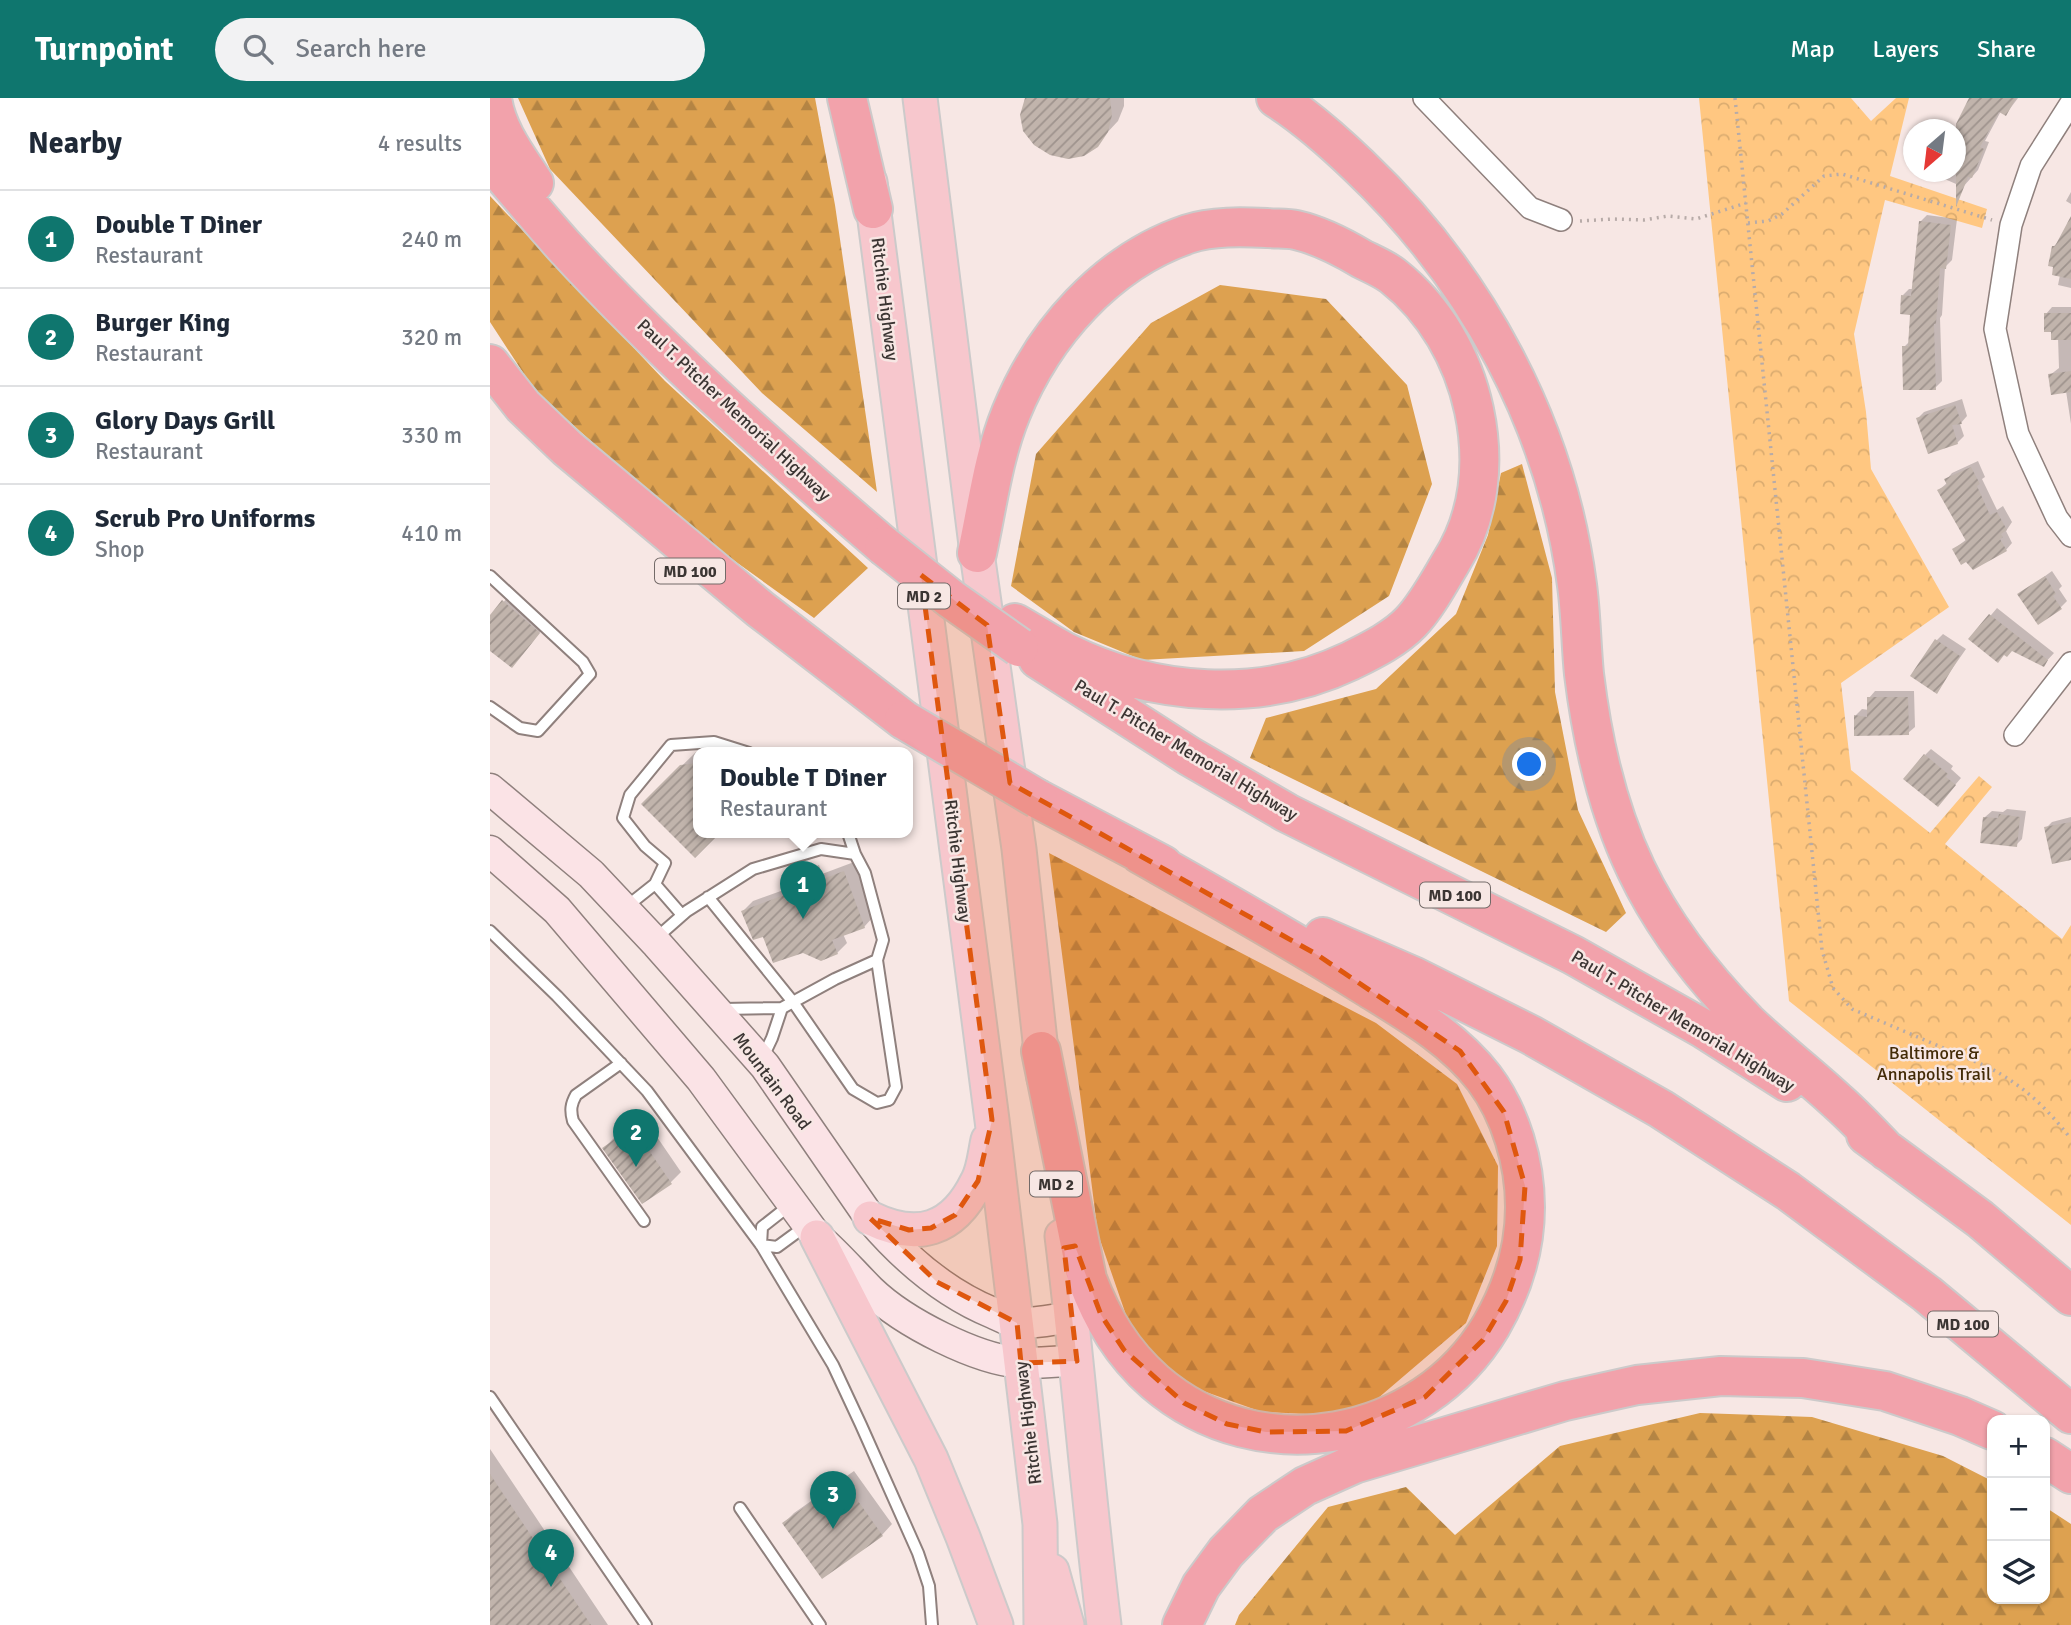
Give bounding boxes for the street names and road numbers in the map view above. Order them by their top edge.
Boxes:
street label: Ritchie Highway [867,236,904,362]
street label: Paul T. Pitcher Memorial Highway [633,314,836,506]
road number: MD 100 [655,558,725,584]
road number: MD 2 [898,583,950,608]
street label: Paul T. Pitcher Memorial Highway [1070,674,1302,826]
street label: Ritchie Highway [940,798,977,924]
road number: MD 100 [1420,882,1490,908]
street label: Paul T. Pitcher Memorial Highway [1567,945,1799,1097]
street label: Mountain Road [728,1028,816,1134]
road number: MD 2 [1030,1172,1082,1196]
road number: MD 100 [1928,1312,1998,1336]
street label: Ritchie Highway [1009,1360,1046,1486]

